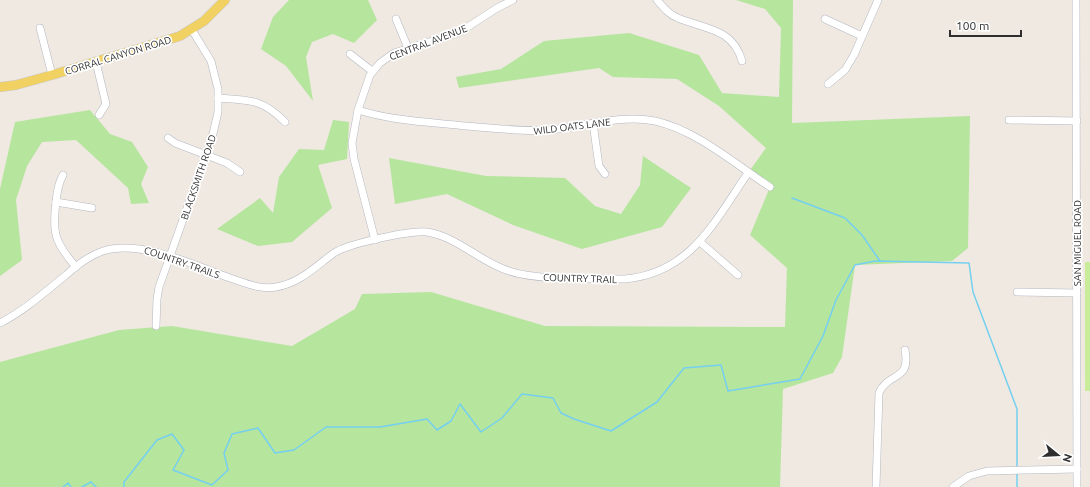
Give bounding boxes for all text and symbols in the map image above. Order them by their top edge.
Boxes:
scale bar [950,12,1021,38]
text: 100 m [956,19,989,32]
street label: CENTRAL AVENUE [388,22,469,62]
street label: CORRAL CANYON ROAD [64,34,173,77]
street label: WILD OATS LANE [533,116,612,137]
street label: BLACKSMITH ROAD [179,133,218,221]
street label: SAN MIGUEL ROAD [1072,200,1083,286]
street label: COUNTRY TRAILS [143,244,221,281]
street label: COUNTRY TRAIL [543,272,617,285]
north arrow [1038,435,1078,475]
text: N [1061,452,1074,464]

